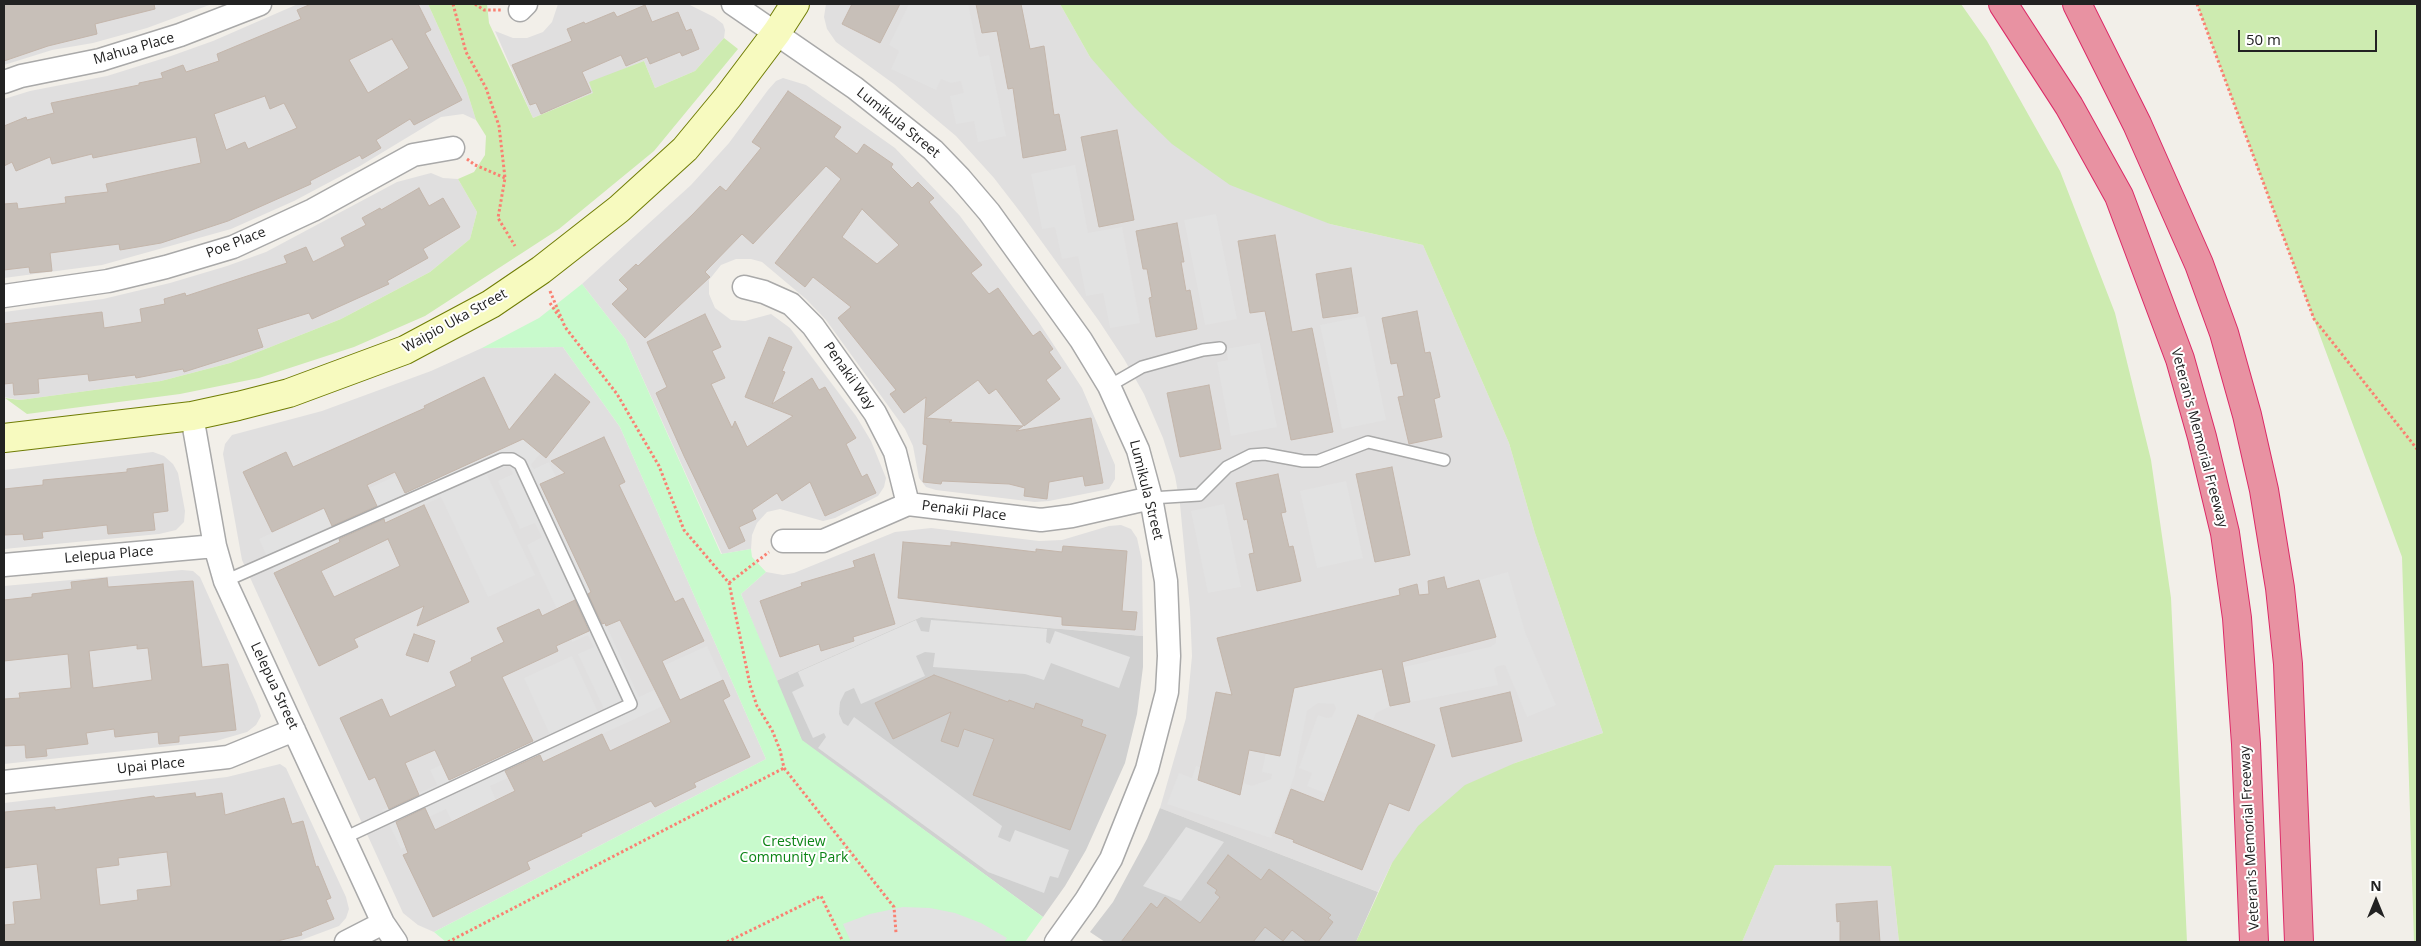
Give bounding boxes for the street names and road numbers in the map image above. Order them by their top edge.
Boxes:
street label: Mahua Place [92,29,176,69]
street label: Lumikula Street [853,84,943,162]
street label: Poe Place [204,224,268,262]
street label: Waipio Uka Street [400,285,510,357]
street label: Penakii Way [820,339,878,413]
street label: Veteran's Memorial Freeway [2167,347,2231,529]
street label: Lumikula Street [1125,438,1167,542]
street label: Penakii Place [921,497,1007,525]
street label: Lelepua Place [64,543,154,567]
street label: Lelepua Street [246,640,302,732]
street label: Veteran's Memorial Freeway [2237,745,2263,931]
street label: Upai Place [116,754,186,778]

